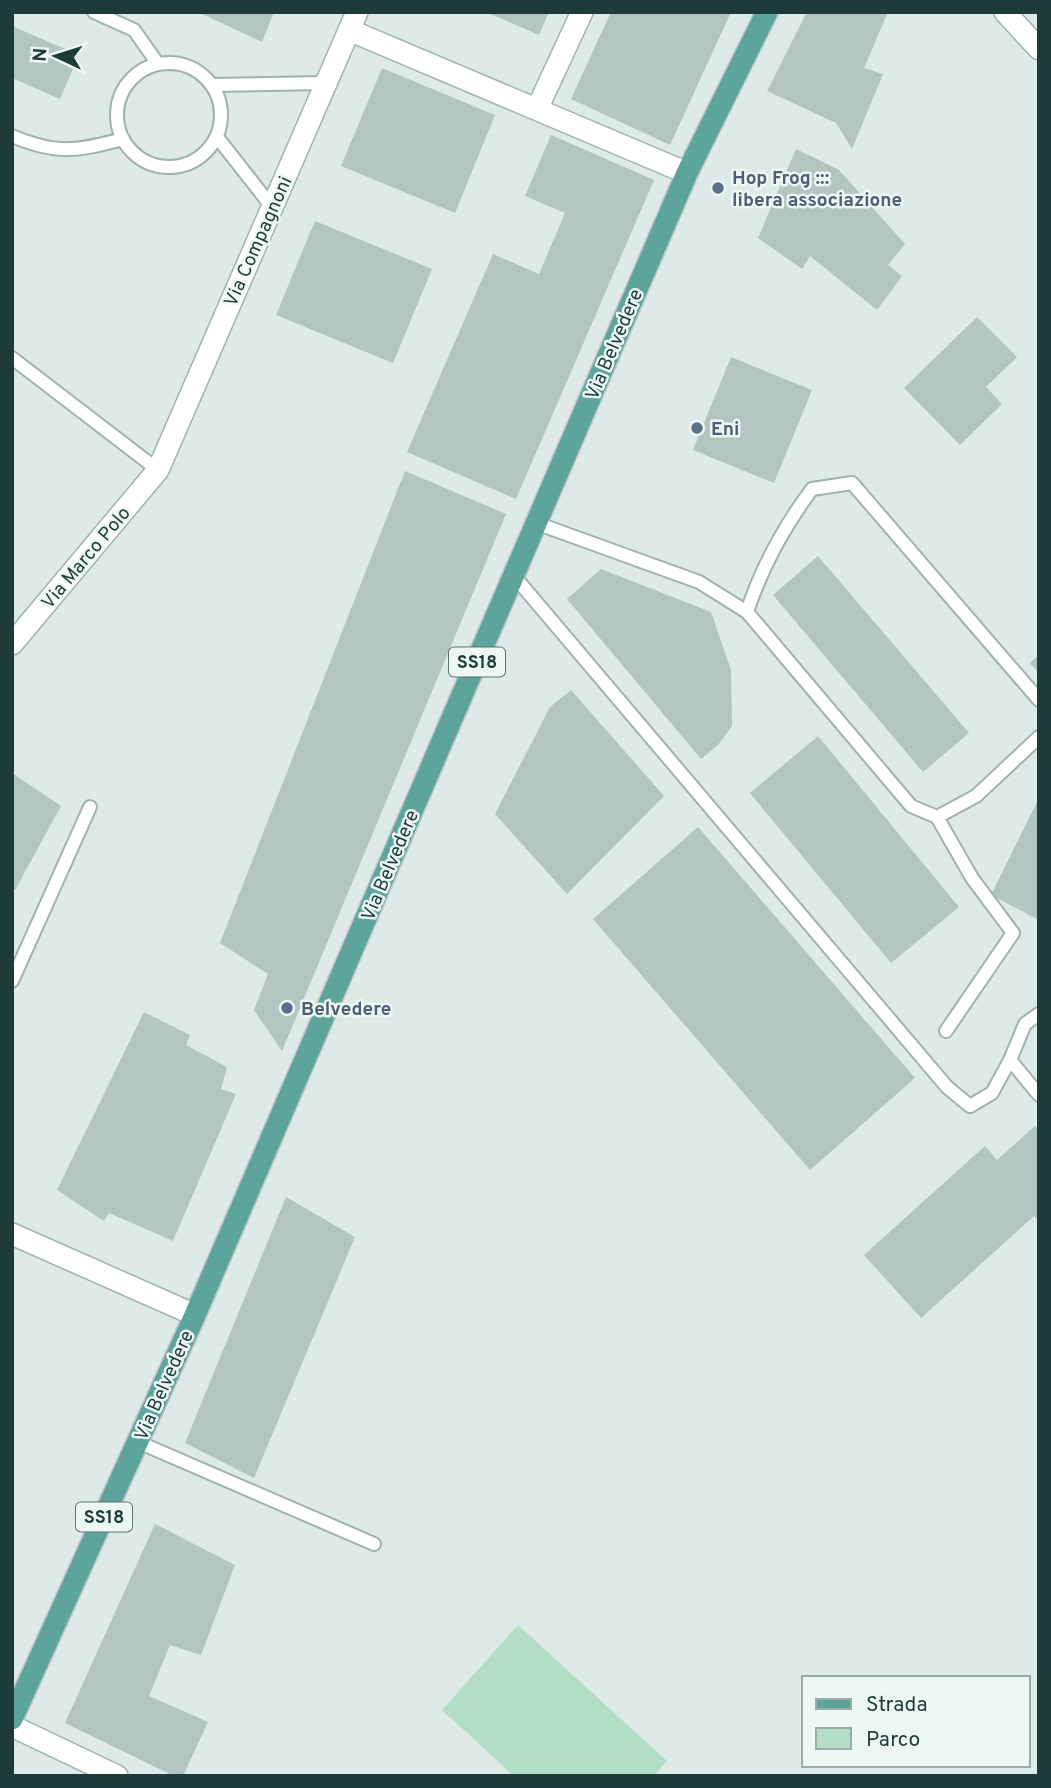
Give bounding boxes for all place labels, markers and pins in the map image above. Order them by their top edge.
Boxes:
place label: Hop Frog ::: libera associazione [732,167,902,213]
marker: Hop Frog ::: libera associazione [710,180,726,196]
place label: Eni [711,418,739,442]
marker: Eni [689,420,705,436]
place label: Belvedere [301,998,391,1022]
marker: Belvedere [279,1000,295,1016]

